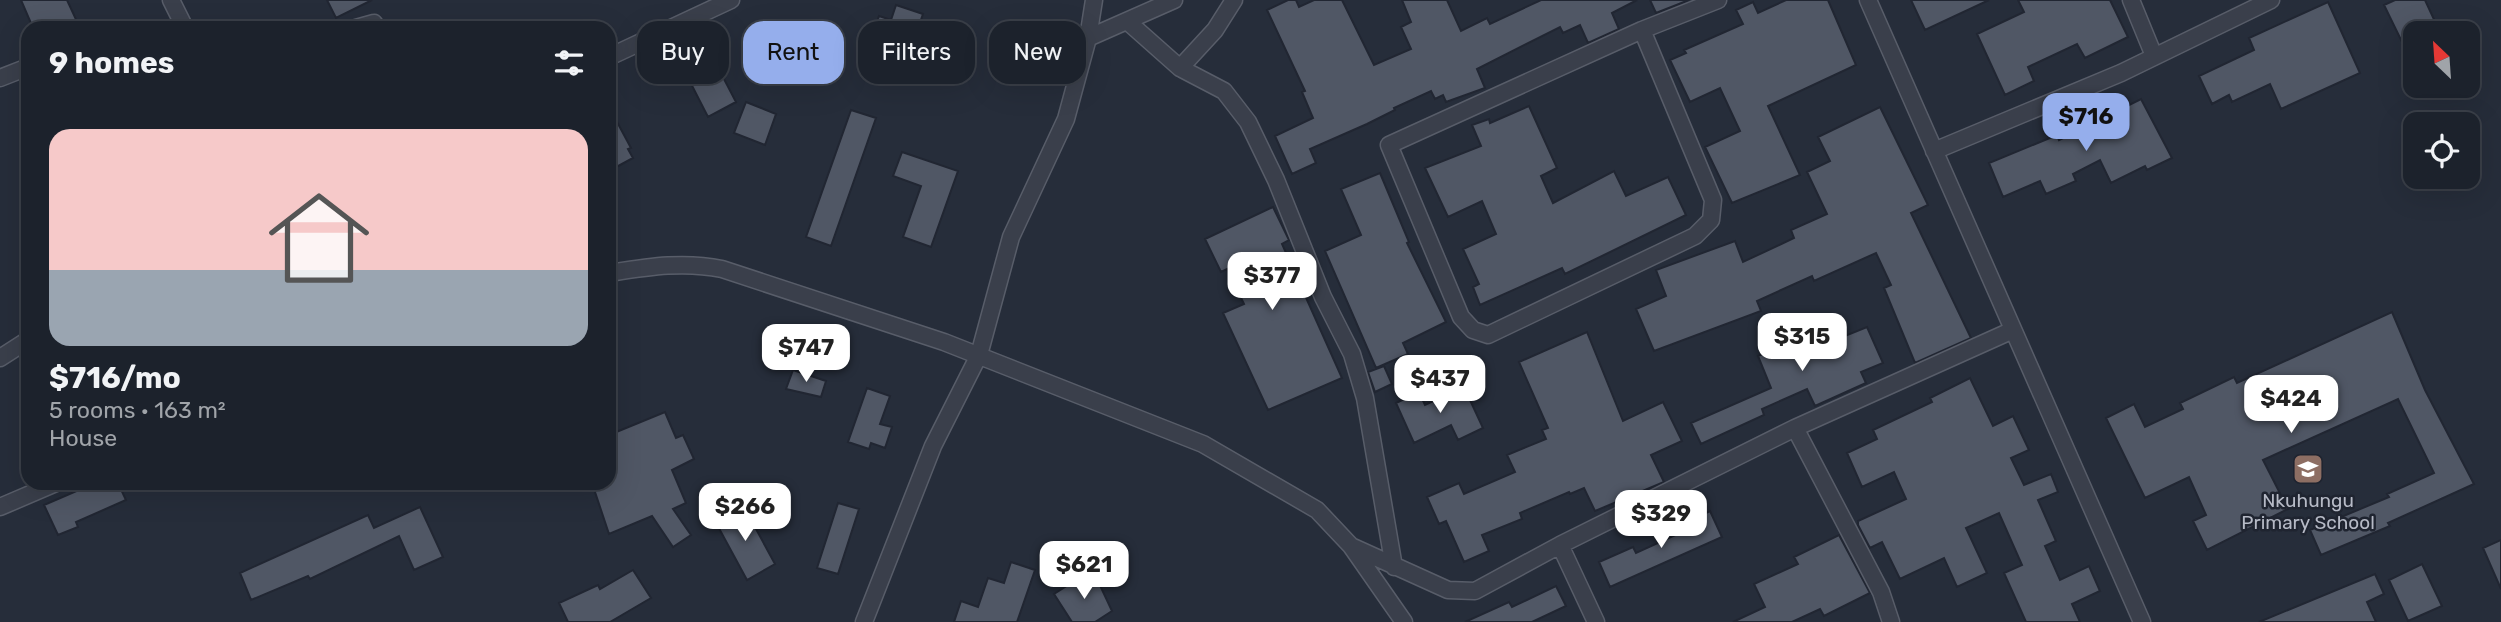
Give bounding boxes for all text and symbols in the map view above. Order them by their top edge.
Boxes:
chip: Buy [637,21,729,84]
chip: Rent [743,21,844,84]
chip: Filters [858,21,975,84]
chip: New [989,21,1086,84]
north arrow [2403,21,2480,98]
map controls [2403,21,2480,189]
icon: filters [550,44,588,82]
text: 9 homes [49,45,174,81]
pin: $716 [2045,94,2127,153]
text: $716 [2059,102,2113,130]
button: locate [2403,112,2480,189]
icon: home [256,175,382,301]
pin: $377 [1231,252,1313,312]
text: $377 [1244,261,1300,289]
pin: $315 [1761,314,1843,373]
text: $315 [1774,322,1830,350]
pin: $747 [765,324,847,384]
text: $747 [778,333,834,361]
pin: $437 [1399,356,1481,415]
text: $716/mo [49,360,181,396]
text: $437 [1410,364,1470,392]
pin: $424 [2250,376,2332,435]
text: $424 [2260,384,2322,412]
text: 5 rooms · 163 m² [49,396,226,424]
text: House [49,424,117,452]
school or university icon: Nkuhungu Primary School [2291,452,2325,486]
pin: $266 [704,484,786,543]
place label: Nkuhungu Primary School [2241,489,2375,534]
pin: $329 [1620,490,1702,550]
text: $266 [715,492,775,520]
text: $329 [1631,499,1691,527]
pin: $621 [1043,542,1125,601]
text: $621 [1056,550,1112,578]

